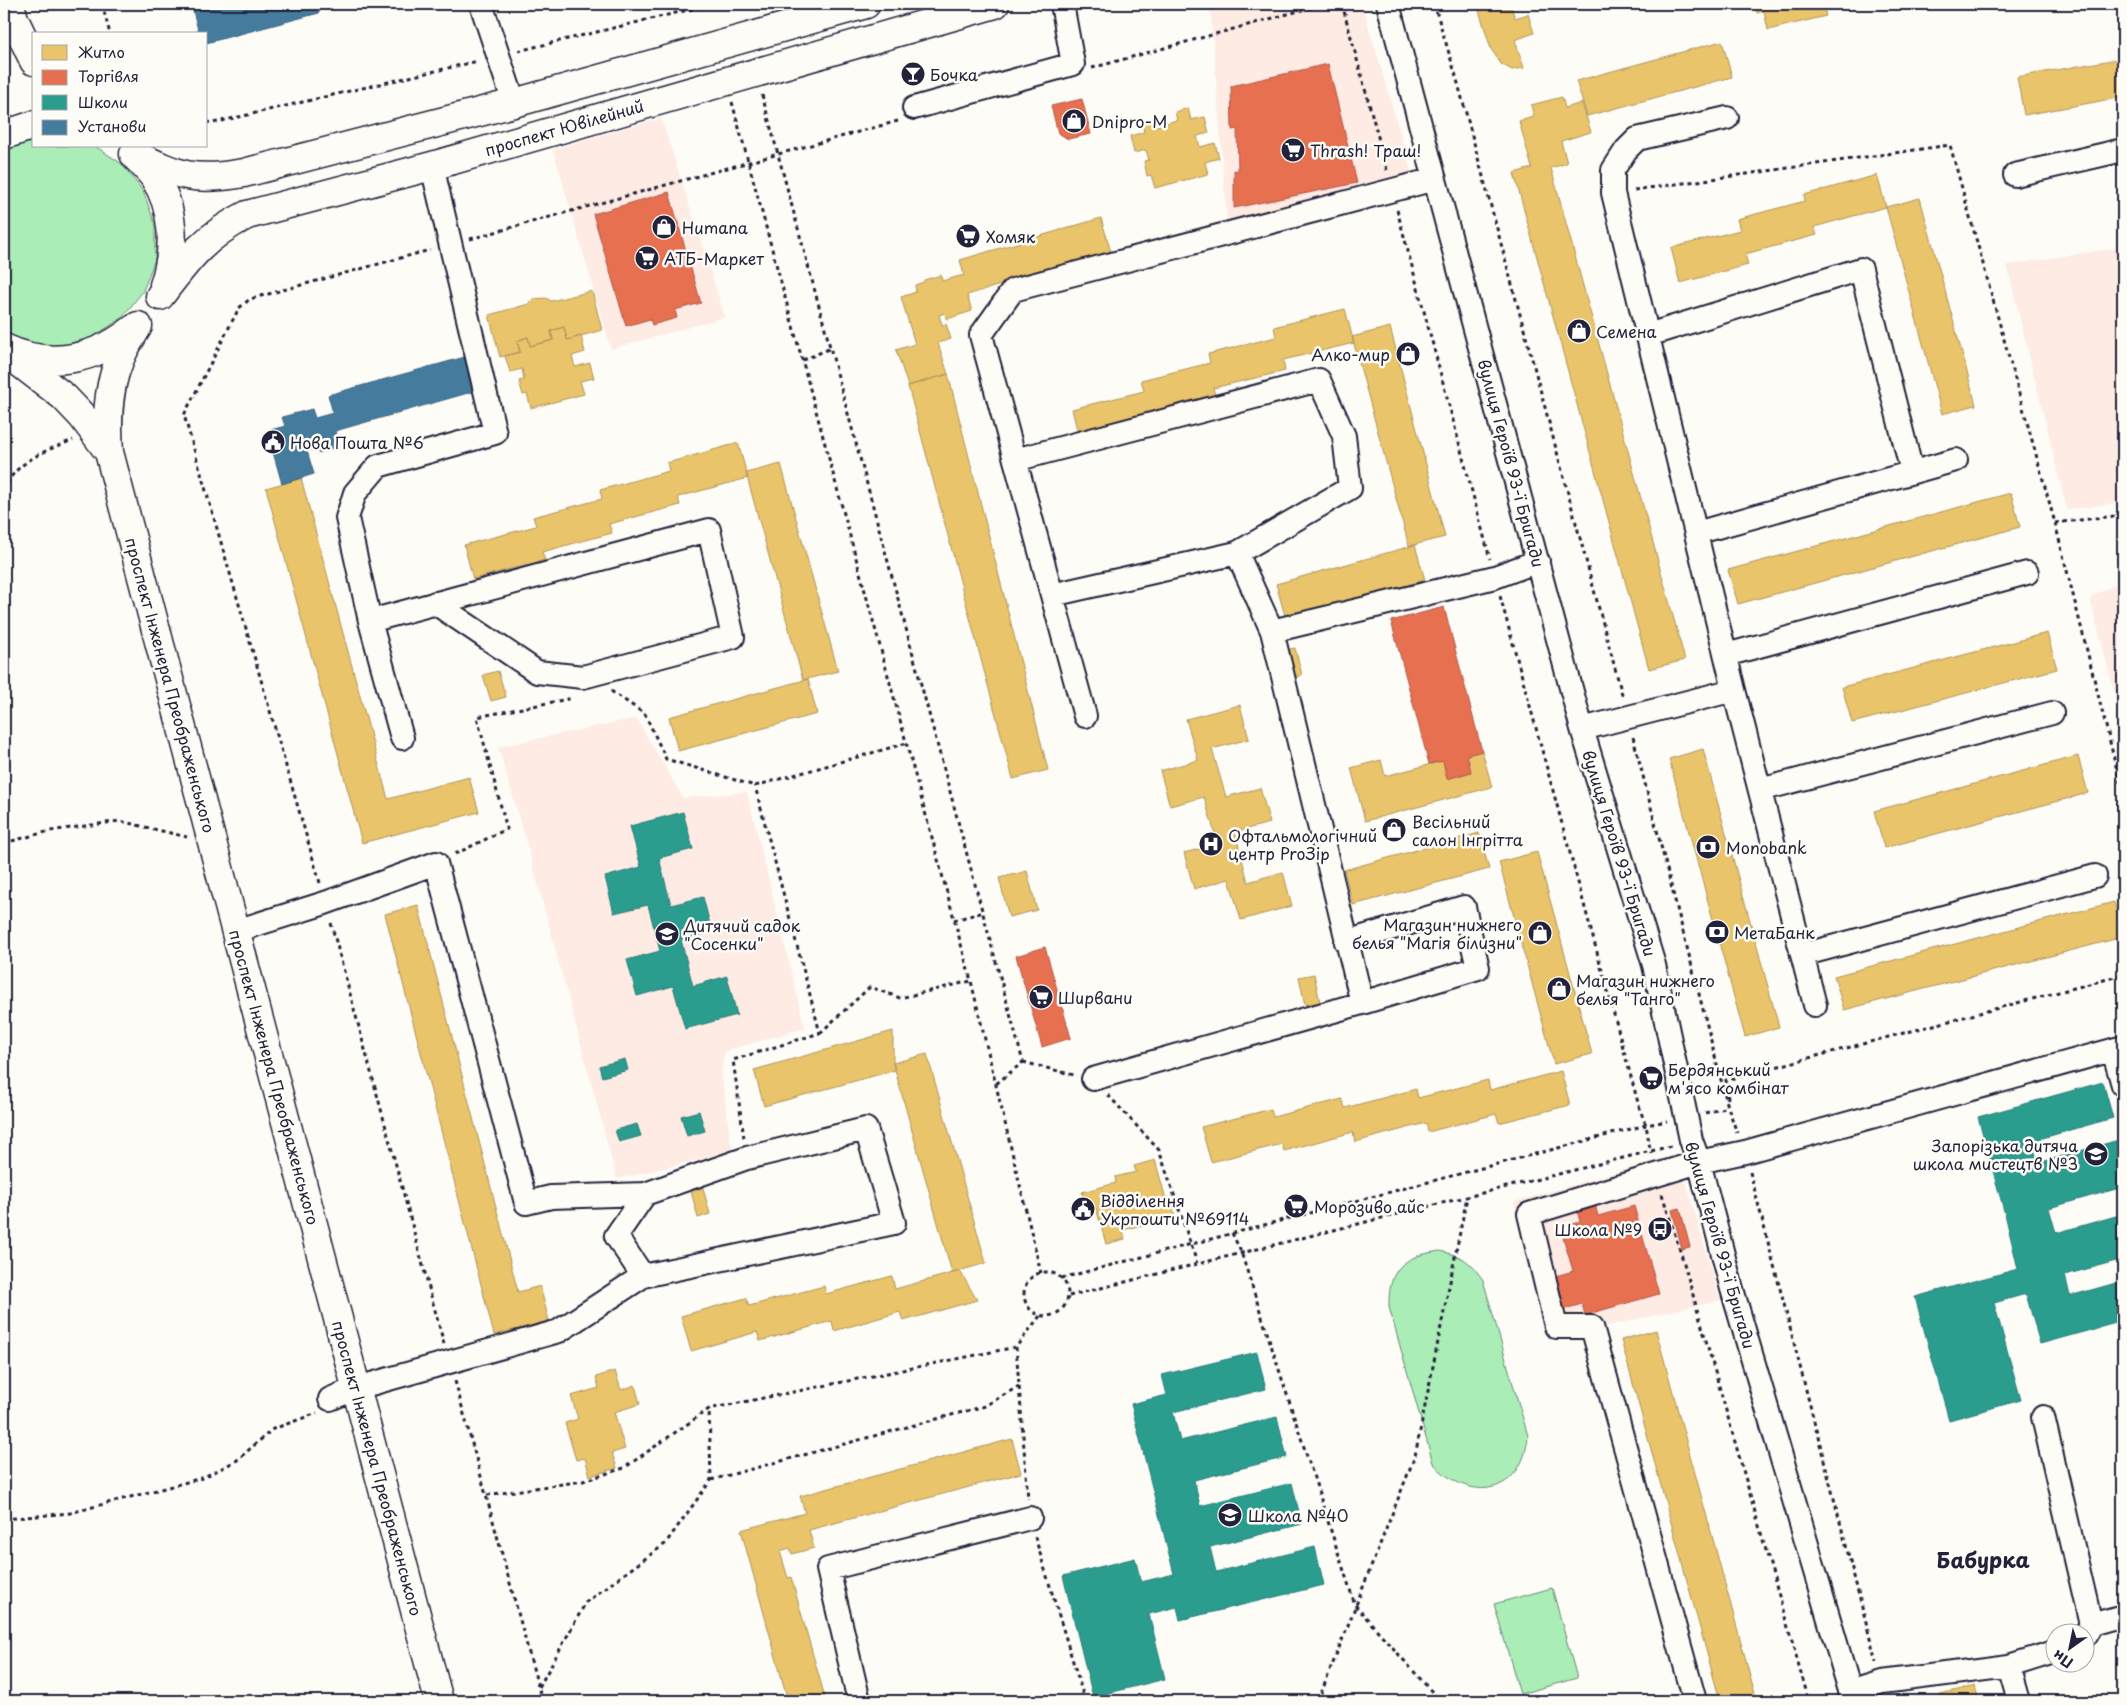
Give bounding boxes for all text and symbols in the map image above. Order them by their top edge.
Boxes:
legend [32,32,208,148]
text: Житло [78,40,125,63]
bar icon: Бочка [900,61,926,87]
place label: Бочка [930,62,978,86]
text: Торгівля [78,64,139,87]
text: Школи [78,90,128,113]
street label: проспект Ювілейний [482,93,646,161]
shop icon: Dnipro-M [1061,108,1087,134]
place label: Dnipro-M [1092,109,1167,133]
text: Установи [78,114,146,137]
supermarket icon: Thrash! Траш! [1280,137,1306,163]
place label: Thrash! Траш! [1310,138,1421,162]
shop icon: Humana [651,214,677,240]
place label: Humana [682,215,748,239]
supermarket icon: Хомяк [955,223,981,249]
place label: Хомяк [986,224,1036,248]
supermarket icon: АТБ-Маркет [634,245,660,271]
place label: АТБ-Маркет [664,246,764,270]
shop icon: Семена [1566,318,1592,344]
place label: Семена [1596,319,1657,343]
shop icon: Алко-мир [1395,341,1421,367]
place label: Алко-мир [1311,342,1390,366]
street label: вулиця Героїв 93-ї Бригади [1473,356,1551,570]
public building icon: Нова Пошта №6 [260,429,286,455]
place label: Нова Пошта №6 [290,430,424,454]
street label: проспект Інженера Преображенського [120,535,222,835]
street label: вулиця Героїв 93-ї Бригади [1577,747,1663,959]
place label: Весільний салон Інгрітта [1412,809,1523,851]
shop icon: Весільний салон Інгрітта [1381,817,1407,843]
place label: Офтальмологічний центр ProЗір [1228,823,1377,865]
hospital icon: Офтальмологічний центр ProЗір [1198,831,1224,857]
bank icon: Monobank [1695,834,1721,860]
place label: Monobank [1726,835,1807,859]
place label: Магазин нижнего белья "Магія білизни" [1352,912,1522,954]
place label: Дитячий садок "Сосенки" [683,913,801,955]
bank icon: МетаБанк [1704,919,1730,945]
shop icon: Магазин нижнего белья "Магія білизни" [1527,920,1553,946]
place label: МетаБанк [1734,920,1815,944]
school or university icon: Дитячий садок "Сосенки" [654,921,680,947]
street label: проспект Інженера Преображенського [224,927,326,1227]
place label: Магазин нижнего белья "Танго" [1576,968,1715,1010]
shop icon: Магазин нижнего белья "Танго" [1546,976,1572,1002]
supermarket icon: Ширвани [1028,984,1054,1010]
place label: Ширвани [1058,985,1133,1009]
place label: Бердянський м'ясо комбінат [1668,1057,1790,1099]
supermarket icon: Бердянський м'ясо комбінат [1638,1065,1664,1091]
place label: Запорізька дитяча школа мистецтв №3 [1913,1133,2078,1175]
street label: вулиця Героїв 93-ї Бригади [1680,1139,1762,1351]
school or university icon: Запорізька дитяча школа мистецтв №3 [2083,1141,2109,1167]
place label: Відділення Укрпошти №69114 [1100,1188,1249,1230]
supermarket icon: Морозиво айс [1283,1193,1309,1219]
place label: Морозиво айс [1314,1194,1425,1218]
public building icon: Відділення Укрпошти №69114 [1070,1196,1096,1222]
bus stop icon: Школа №9 [1647,1216,1673,1242]
place label: Школа №9 [1555,1217,1642,1241]
street label: проспект Інженера Преображенського [327,1318,429,1618]
school or university icon: Школа №40 [1217,1502,1243,1528]
place label: Школа №40 [1248,1503,1348,1527]
district label: Бабурка [1936,1543,2030,1575]
north arrow [2044,1622,2094,1672]
text: Пн [2048,1645,2077,1674]

